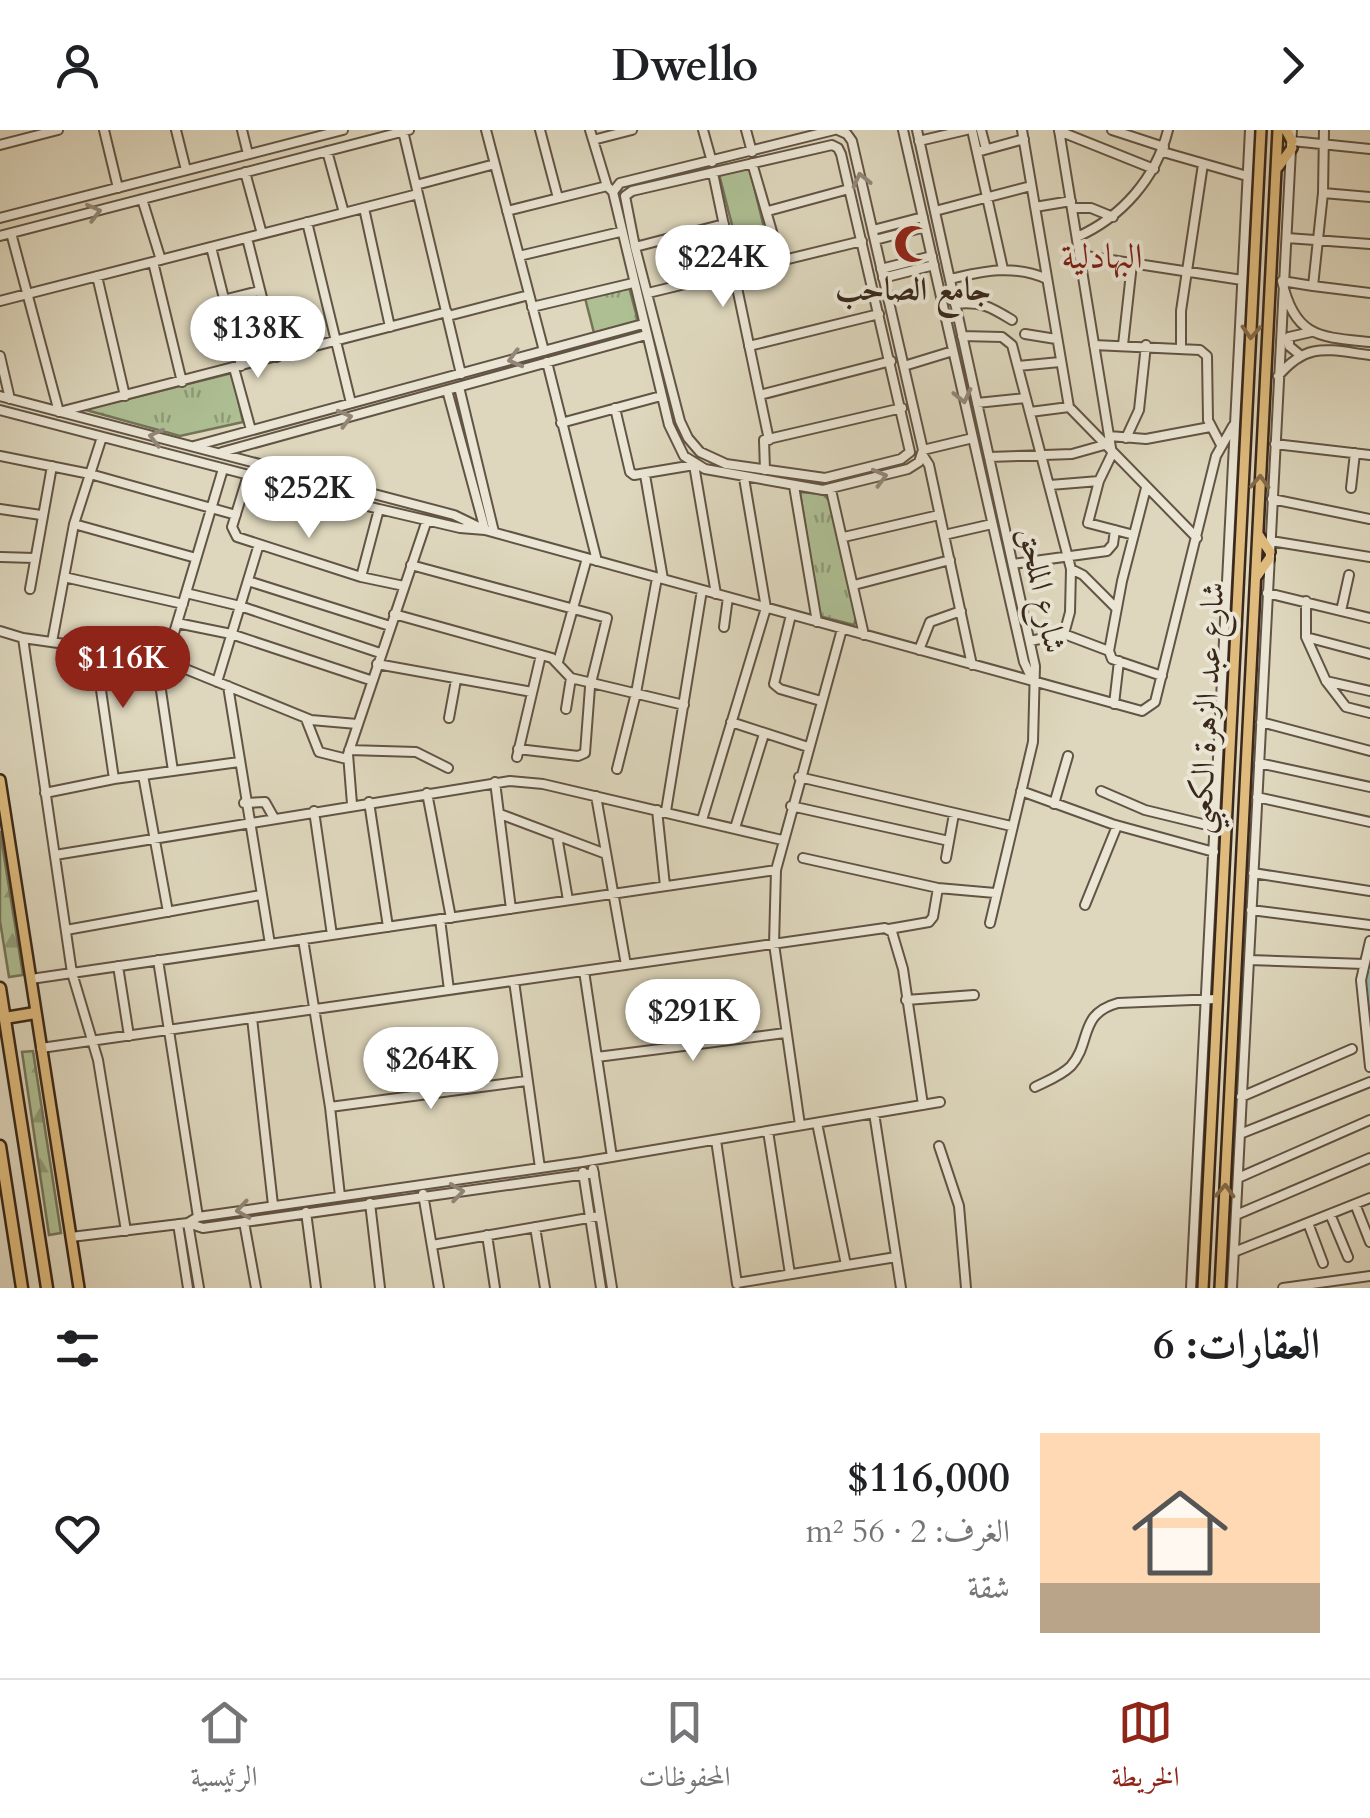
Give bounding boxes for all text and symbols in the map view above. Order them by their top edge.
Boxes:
text: Dwello [612,35,758,96]
icon: person [50,38,105,93]
icon: forward [1265,38,1320,93]
one-way arrow [852,172,873,189]
one-way arrow [85,202,102,223]
mosque icon: جامع الصاحب [892,223,934,265]
pin: $224K [653,225,793,310]
district label: البهادلية [1061,233,1143,281]
text: $224K [677,235,769,279]
place label: جامع الصاحب [835,268,991,319]
pin: $138K [188,296,328,381]
text: $138K [212,306,304,350]
one-way arrow [1241,325,1262,341]
one-way arrow [507,347,524,368]
one-way arrow [951,387,972,404]
one-way arrow [336,409,353,430]
one-way arrow [148,427,165,448]
pin: $252K [239,456,379,541]
text: $252K [263,466,355,510]
one-way arrow [870,468,887,489]
one-way arrow [1250,473,1271,489]
street label: شارع الملحق [1003,523,1077,658]
street label: شارع عبد الزهرة الكعبي [1178,581,1243,836]
pin: $116K [53,626,193,711]
text: $116K [77,636,169,680]
pin: $291K [623,979,763,1064]
text: $291K [647,989,739,1033]
pin: $264K [361,1027,501,1112]
text: $264K [385,1037,477,1081]
one-way arrow [448,1182,465,1203]
one-way arrow [1214,1182,1235,1198]
one-way arrow [234,1198,251,1219]
text: العقارات: 6 [1153,1316,1320,1373]
icon: filters [50,1321,105,1376]
text: $116,000 [847,1449,1010,1506]
icon: home [1120,1473,1240,1593]
icon: heart [50,1506,105,1561]
text: الغرف: 2 · 56 m² [806,1510,1010,1554]
text: شقة [968,1566,1010,1610]
tab: الرئيسية [190,1695,258,1804]
tab: المحفوظات [638,1695,731,1804]
tab: الخريطة [1111,1695,1180,1804]

